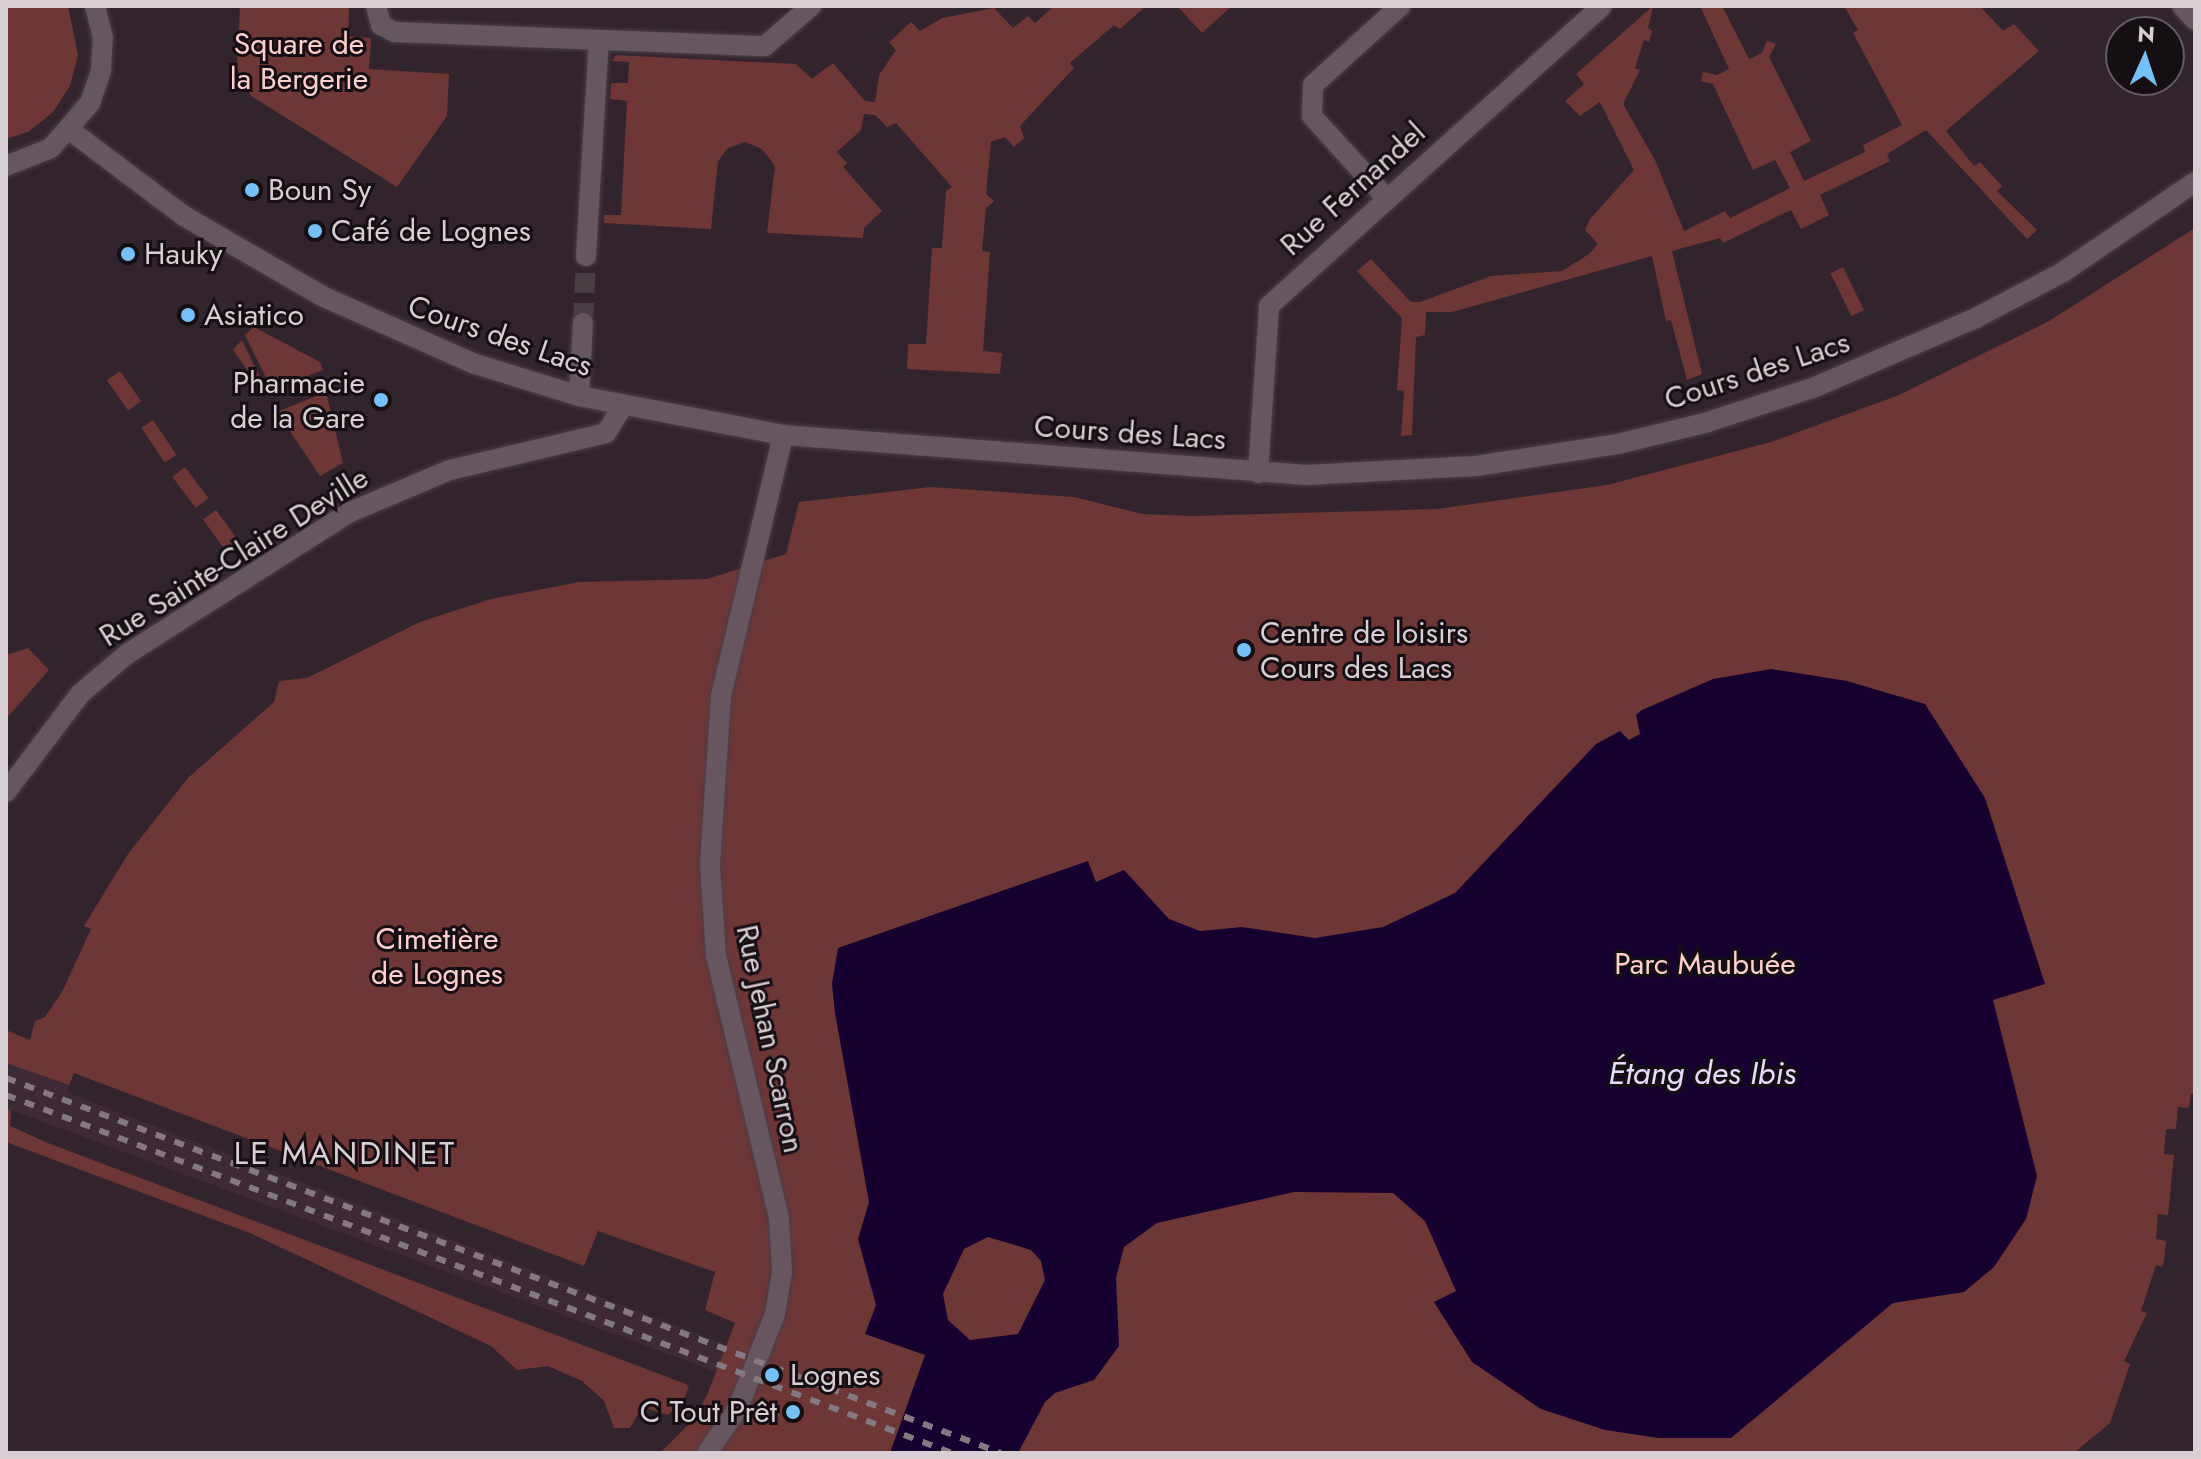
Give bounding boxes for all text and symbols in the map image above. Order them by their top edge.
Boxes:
north arrow [2105,16,2185,96]
text: N [2137,18,2156,50]
park label: Square de la Bergerie [230,26,368,96]
street label: Rue Fernandel [1273,115,1433,263]
place label: Boun Sy [268,172,371,208]
marker: Boun Sy [243,181,261,199]
place label: Café de Lognes [331,213,531,249]
marker: Café de Lognes [306,222,324,240]
place label: Hauky [144,236,222,272]
marker: Hauky [119,245,137,263]
street label: Cours des Lacs [403,288,597,384]
place label: Asiatico [204,297,304,333]
marker: Asiatico [179,306,197,324]
street label: Cours des Lacs [1660,324,1854,418]
place label: Pharmacie de la Gare [230,365,365,436]
marker: Pharmacie de la Gare [372,391,390,409]
street label: Cours des Lacs [1033,408,1227,458]
street label: Rue Sainte-Claire Deville [93,460,375,654]
place label: Centre de loisirs Cours des Lacs [1260,615,1468,686]
marker: Centre de loisirs Cours des Lacs [1235,641,1253,659]
park label: Cimetière de Lognes [371,921,503,992]
street label: Rue Jehan Scarron [728,922,812,1156]
park label: Parc Maubuée [1614,946,1796,982]
water label: Étang des Ibis [1608,1054,1796,1092]
district label: LE MANDINET [234,1134,456,1172]
place label: Lognes [790,1357,880,1393]
marker: Lognes [761,1364,783,1386]
place label: C Tout Prêt [640,1394,777,1430]
marker: C Tout Prêt [784,1403,802,1421]

